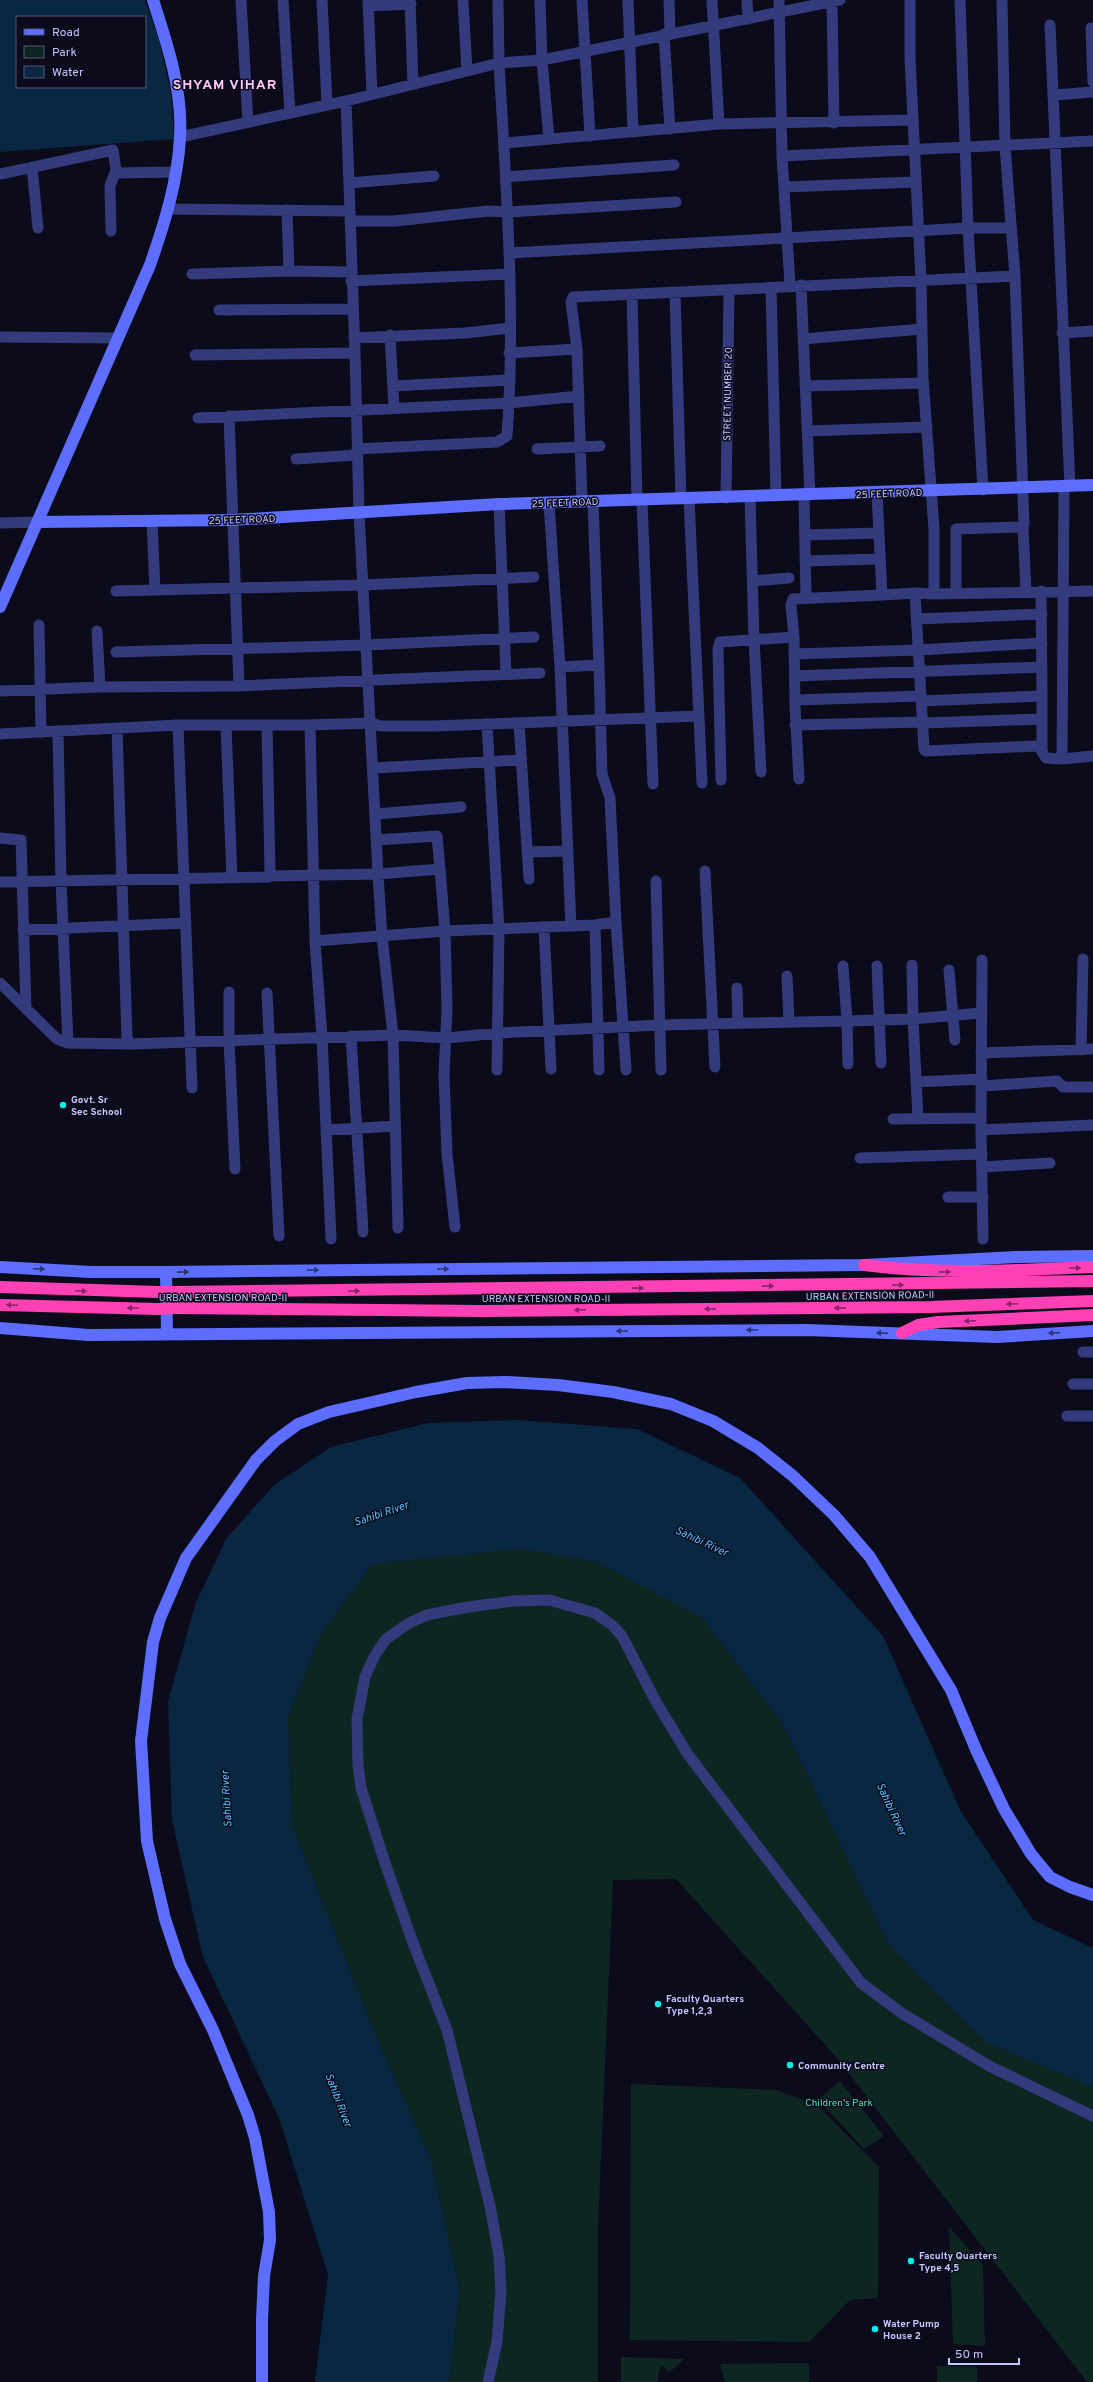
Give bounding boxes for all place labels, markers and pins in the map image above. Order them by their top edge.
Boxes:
place label: Govt. Sr Sec School [71,1094,122,1119]
marker: Govt. Sr Sec School [58,1100,68,1110]
place label: Faculty Quarters Type 1,2,3 [666,1993,744,2018]
marker: Faculty Quarters Type 1,2,3 [653,1999,663,2009]
marker: Community Centre [785,2060,795,2070]
place label: Community Centre [798,2060,885,2073]
place label: Faculty Quarters Type 4,5 [919,2250,997,2275]
marker: Faculty Quarters Type 4,5 [906,2256,916,2266]
place label: Water Pump House 2 [883,2318,940,2343]
marker: Water Pump House 2 [870,2324,880,2334]

